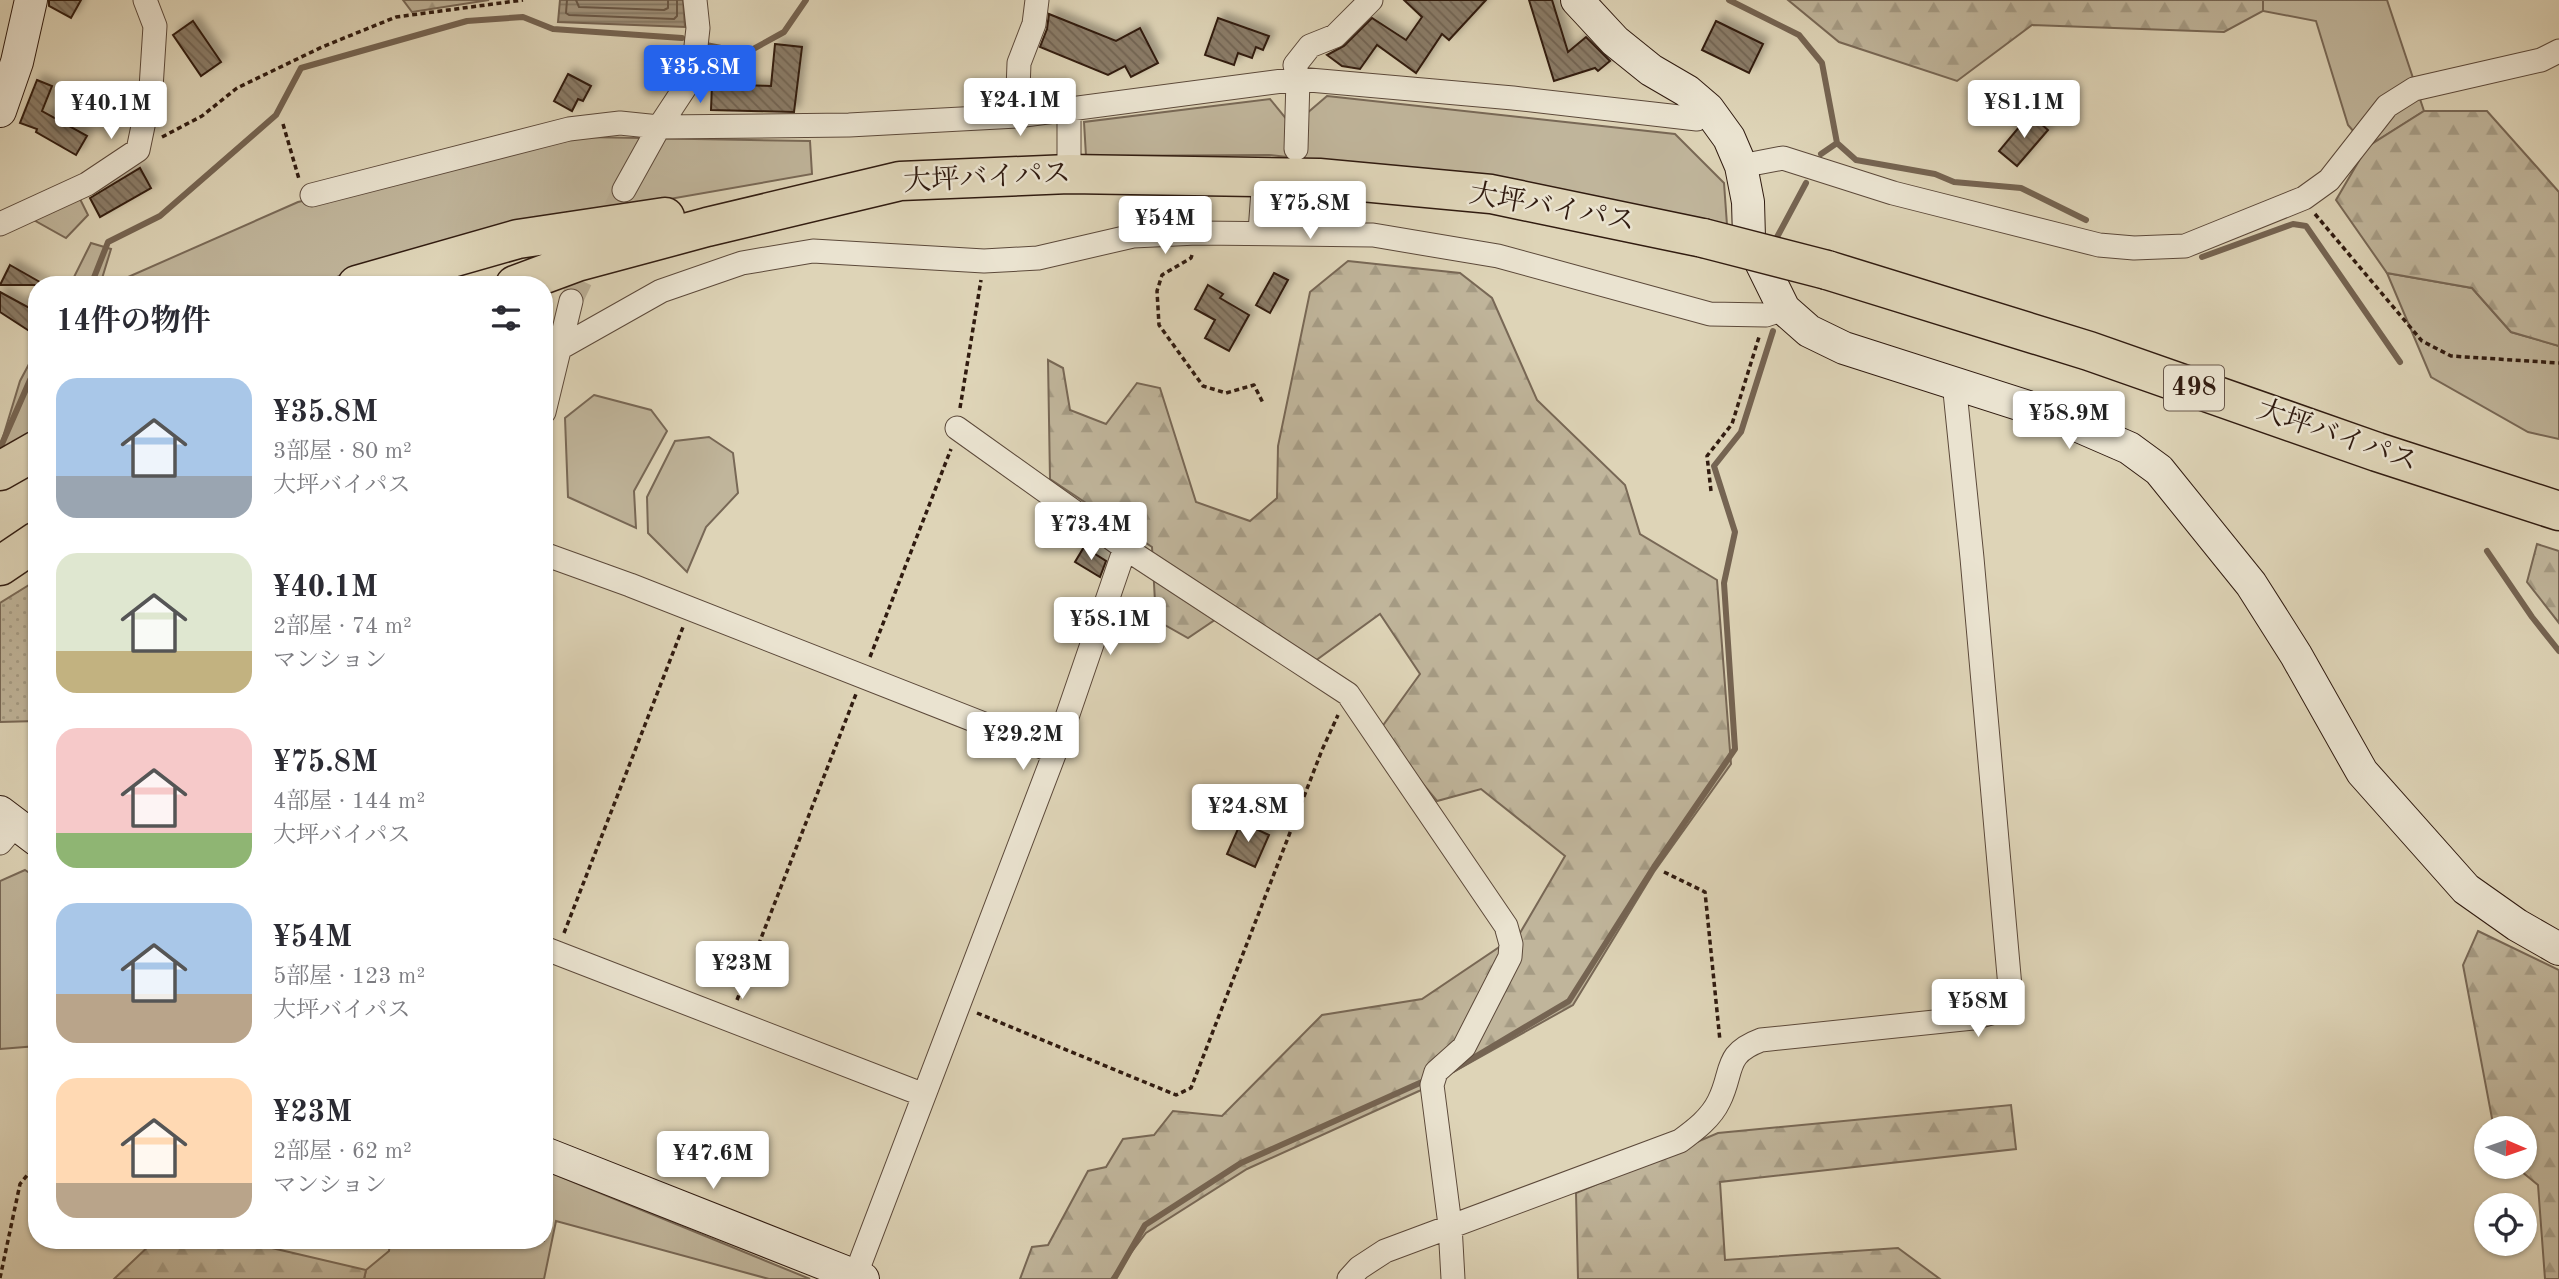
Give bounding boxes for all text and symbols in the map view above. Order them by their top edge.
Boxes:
pin: ¥35.8M [643,46,757,105]
text: ¥35.8M [660,56,740,79]
pin: ¥24.1M [963,78,1077,138]
pin: ¥81.1M [1967,80,2081,140]
pin: ¥40.1M [54,82,168,141]
text: ¥24.1M [980,89,1060,112]
text: ¥81.1M [1984,91,2064,114]
text: ¥40.1M [71,92,151,115]
street label: 大坪バイパス [902,158,1071,197]
street label: 大坪バイパス [1467,178,1637,237]
pin: ¥75.8M [1253,182,1367,241]
text: ¥75.8M [1270,192,1350,215]
pin: ¥54M [1124,196,1206,256]
text: ¥54M [1135,207,1195,230]
icon: filters [487,299,525,337]
text: 14件の物件 [56,307,211,337]
road number: 498 [2164,366,2224,410]
pin: ¥58.9M [2012,392,2126,451]
street label: 大坪バイパス [2253,394,2422,477]
text: ¥35.8M [273,398,378,428]
text: ¥58.9M [2029,402,2109,425]
icon: home [112,406,196,490]
text: 3部屋 · 80 m² [273,440,412,463]
text: 大坪バイパス [273,474,411,497]
pin: ¥73.4M [1034,503,1148,562]
text: ¥73.4M [1051,513,1131,536]
text: ¥40.1M [273,573,378,603]
icon: home [112,581,196,665]
pin: ¥58.1M [1053,598,1167,657]
text: ¥58.1M [1070,608,1150,631]
text: 2部屋 · 74 m² [273,615,412,638]
text: マンション [273,649,387,672]
pin: ¥29.2M [966,712,1080,772]
text: ¥29.2M [983,723,1063,746]
text: ¥75.8M [273,748,378,778]
icon: home [112,756,196,840]
pin: ¥24.8M [1191,784,1305,844]
text: 4部屋 · 144 m² [273,790,425,813]
text: ¥24.8M [1208,795,1288,818]
text: 大坪バイパス [273,824,411,847]
text: ¥54M [273,923,352,953]
icon: home [112,931,196,1015]
pin: ¥23M [701,942,783,1001]
text: ¥23M [712,952,772,975]
text: 5部屋 · 123 m² [273,965,425,988]
pin: ¥58M [1937,979,2019,1039]
text: ¥58M [1948,990,2008,1013]
text: 大坪バイパス [273,999,411,1022]
text: ¥23M [273,1098,352,1128]
icon: home [112,1106,196,1190]
north arrow [2474,1116,2538,1180]
map controls [2474,1116,2537,1256]
pin: ¥47.6M [656,1132,770,1191]
text: 2部屋 · 62 m² [273,1140,412,1163]
text: ¥47.6M [673,1142,753,1165]
text: マンション [273,1174,387,1197]
button: locate [2474,1193,2537,1256]

